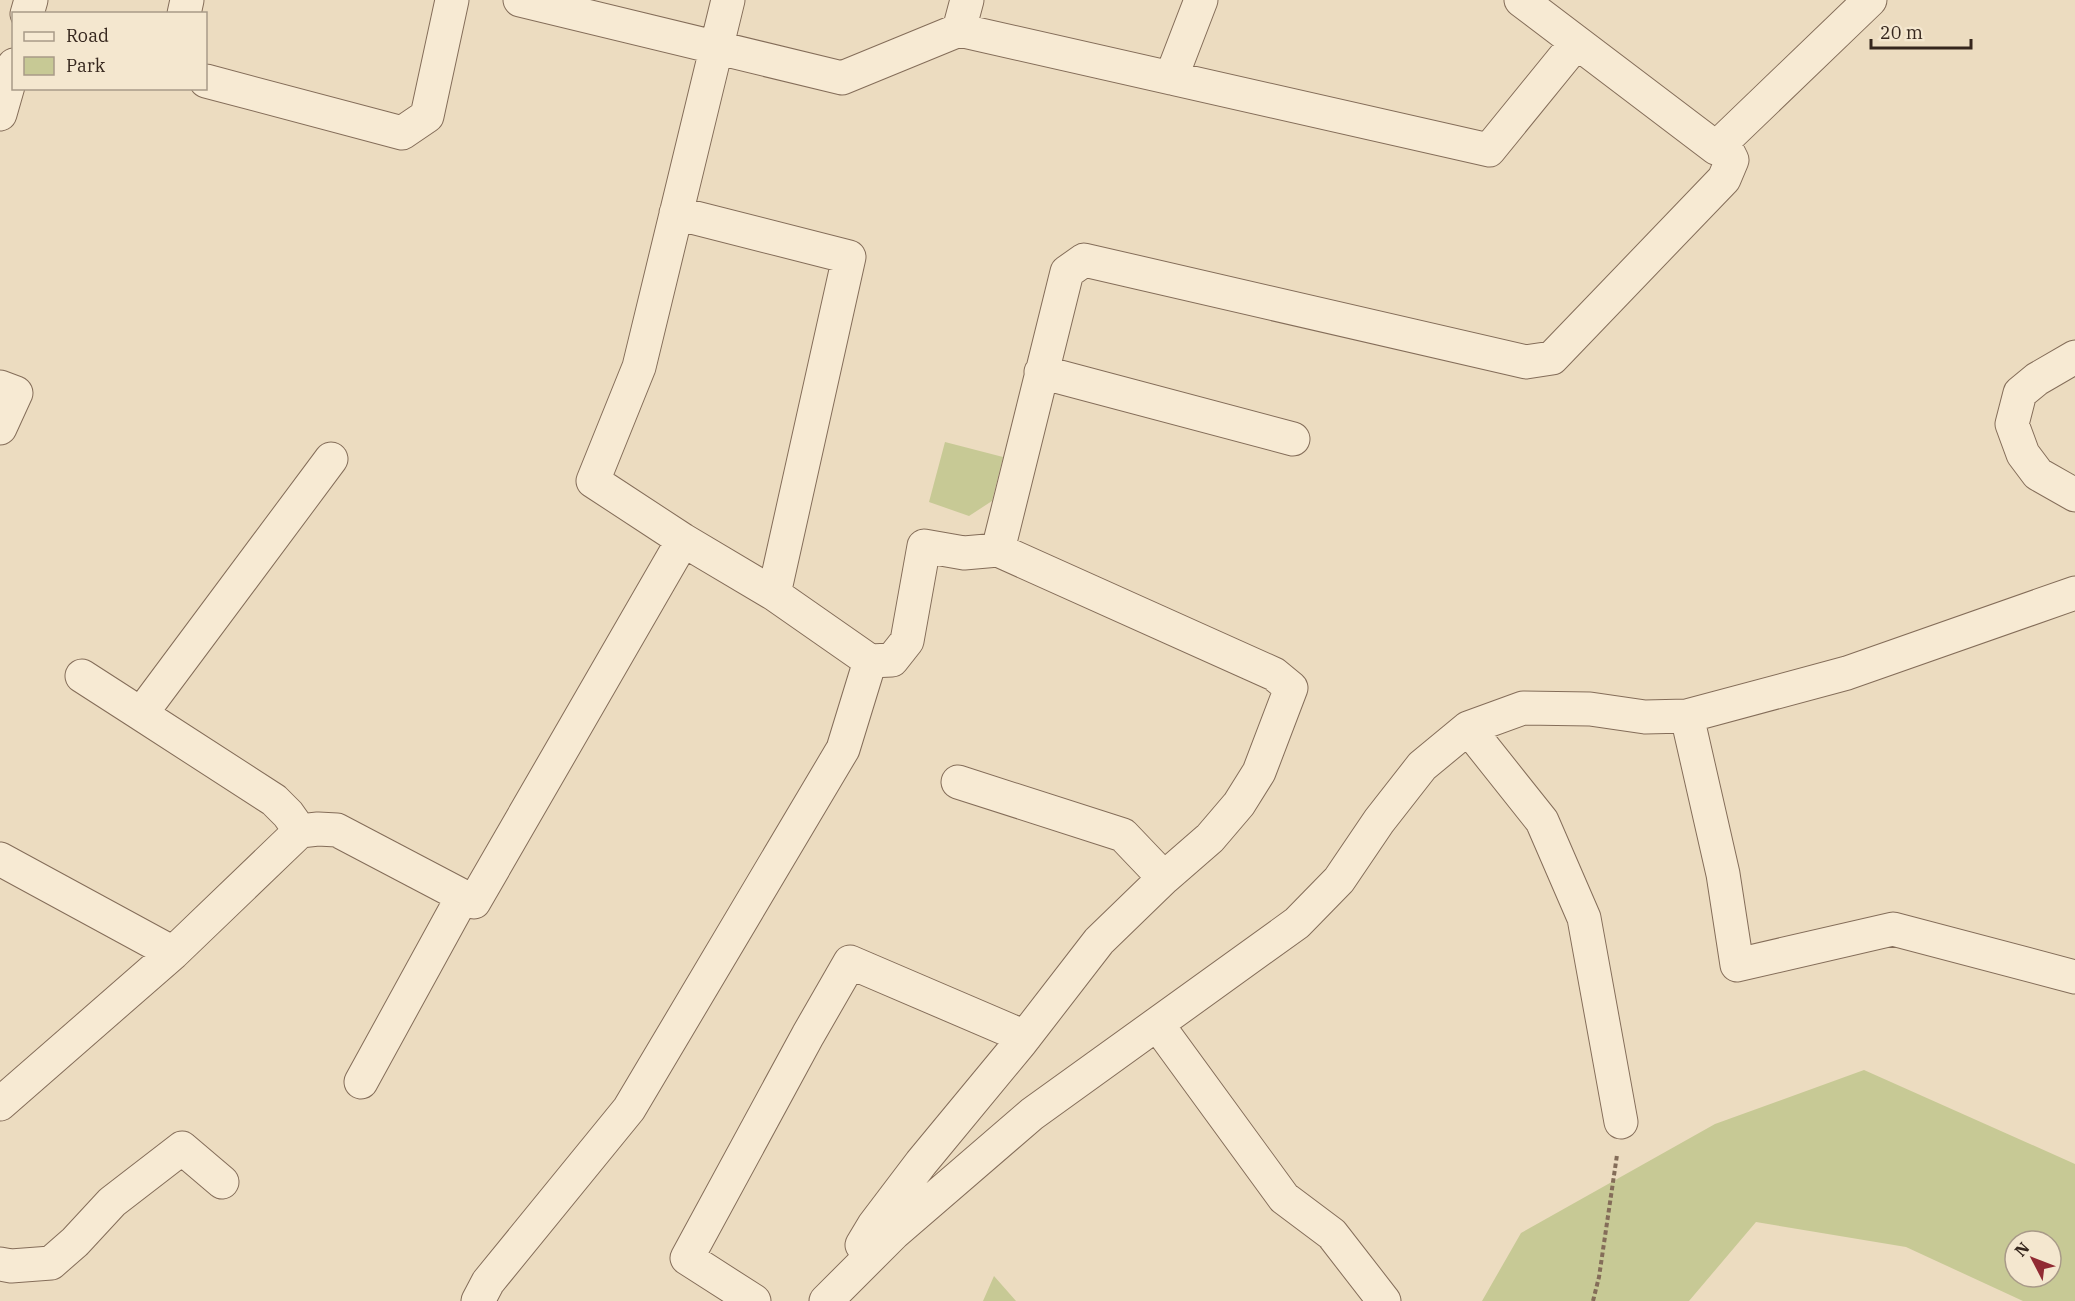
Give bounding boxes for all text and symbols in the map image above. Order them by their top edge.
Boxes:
legend [12,12,207,90]
scale bar [1871,12,1972,50]
text: 20 m [1880,21,1923,44]
text: Road [66,24,109,47]
text: Park [66,54,106,77]
north arrow [2003,1229,2063,1289]
text: N [2010,1238,2034,1260]

